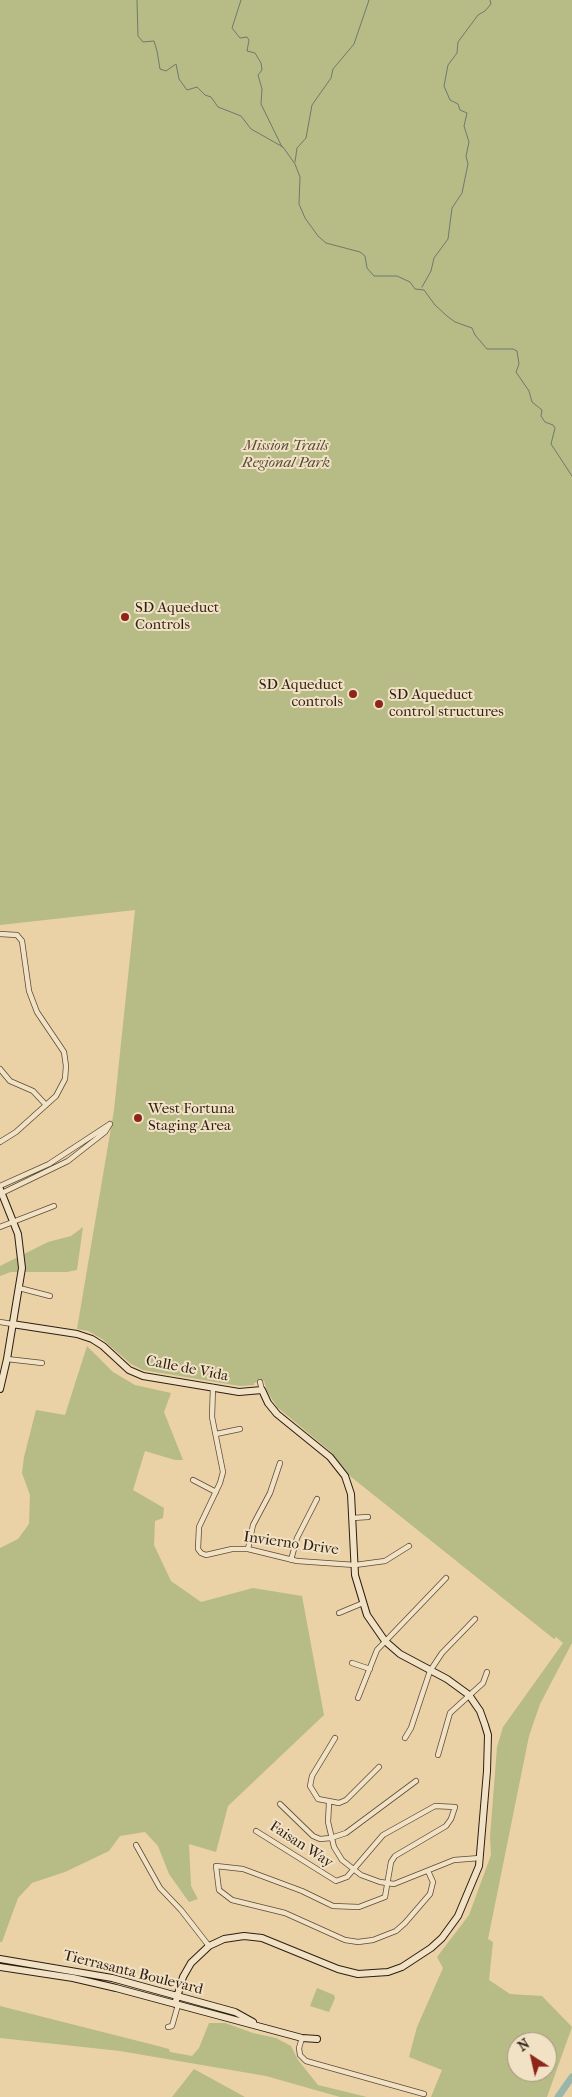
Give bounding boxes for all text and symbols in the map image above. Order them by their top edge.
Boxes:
park label: Mission Trails Regional Park [242,437,330,472]
place label: SD Aqueduct Controls [135,599,219,634]
marker: SD Aqueduct Controls [119,611,131,623]
place label: SD Aqueduct controls [259,676,343,711]
place label: SD Aqueduct control structures [389,686,504,721]
marker: SD Aqueduct controls [347,688,359,700]
marker: SD Aqueduct control structures [373,698,385,710]
place label: West Fortuna Staging Area [148,1100,235,1135]
marker: West Fortuna Staging Area [132,1112,144,1124]
street label: Calle de Vida [144,1352,230,1386]
street label: Invierno Drive [242,1528,340,1560]
street label: Faisan Way [266,1818,336,1872]
street label: Tierrasanta Boulevard [61,1947,205,1999]
north arrow [507,2032,557,2082]
text: N [514,2035,533,2055]

